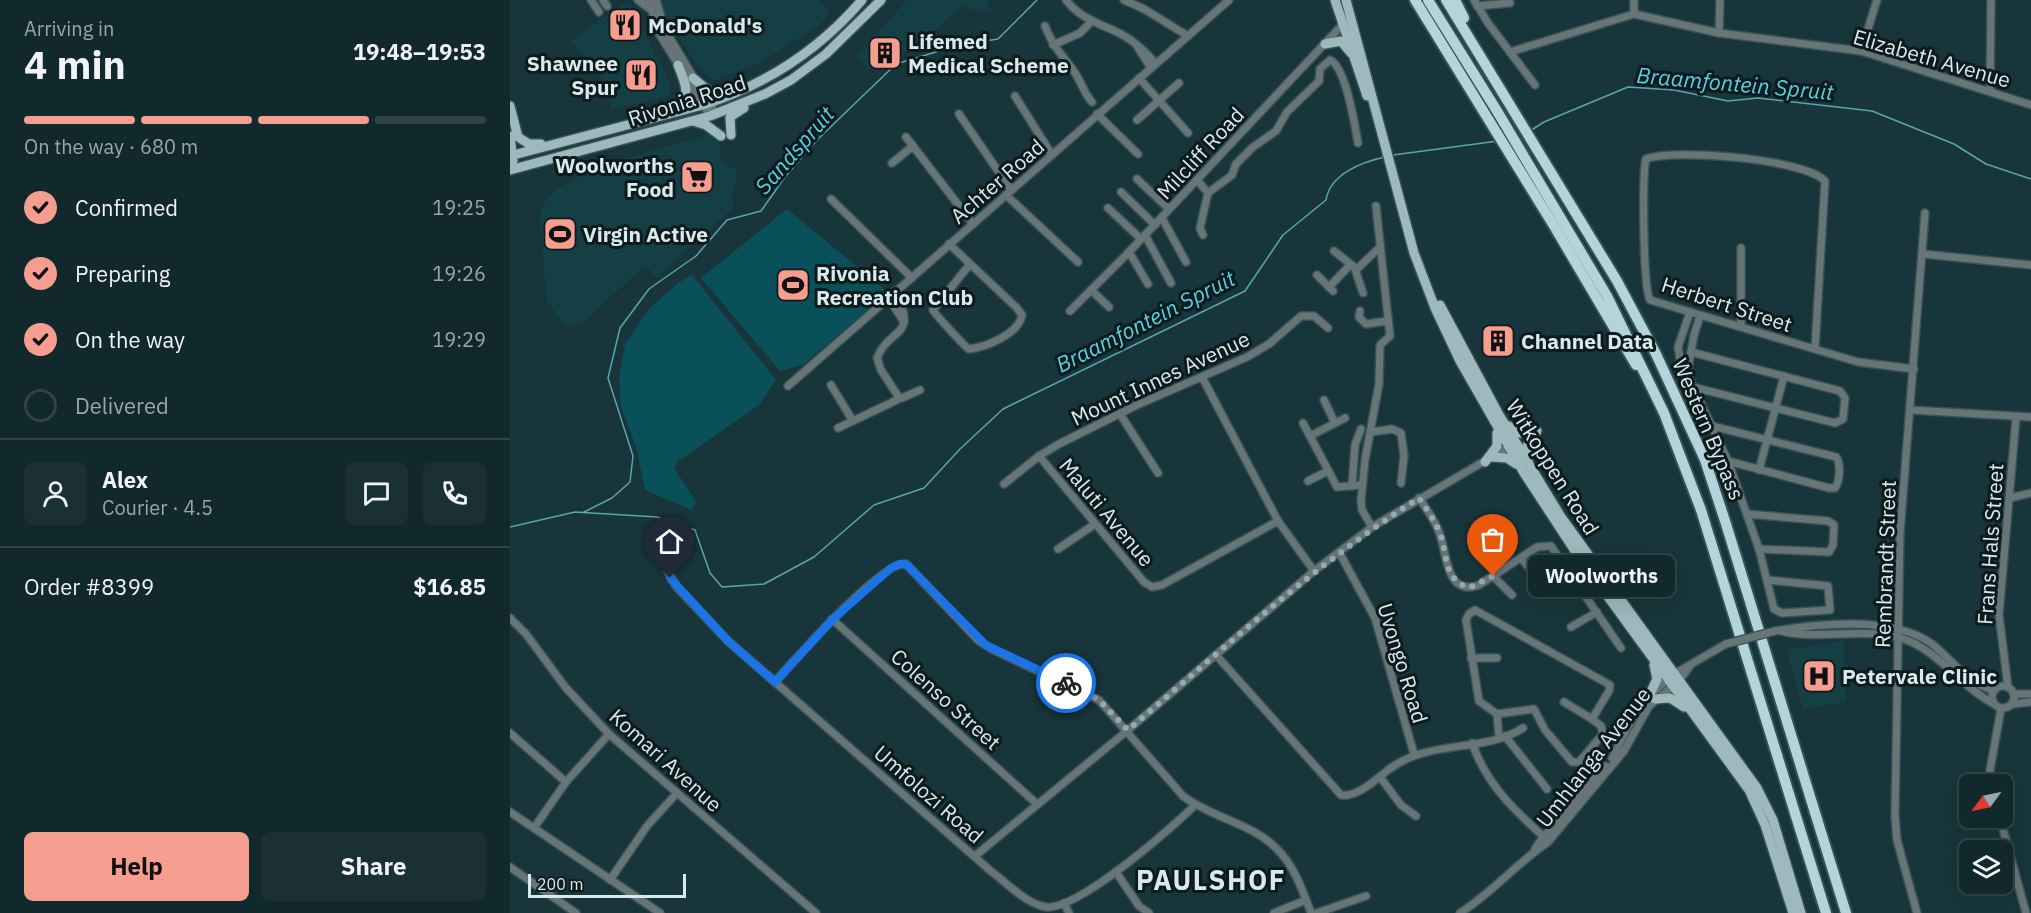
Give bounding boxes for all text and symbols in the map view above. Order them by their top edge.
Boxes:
restaurant icon: McDonald's [607,7,643,43]
place label: McDonald's [648,11,762,39]
text: Arriving in [24,15,114,42]
street label: Elizabeth Avenue [1850,22,2014,94]
place label: Lifemed Medical Scheme [908,27,1069,79]
building icon: Lifemed Medical Scheme [867,35,903,71]
text: 19:48–19:53 [353,37,486,66]
text: 4 min [24,39,126,90]
place label: Shawnee Spur [527,49,619,101]
restaurant icon: Shawnee Spur [623,57,659,93]
water label: Braamfontein Spruit [1636,60,1835,106]
street label: Rivonia Road [625,68,749,132]
water label: Sandspruit [748,99,841,200]
street label: Milcliff Road [1150,101,1250,205]
street label: Achter Road [944,132,1050,230]
text: On the way · 680 m [24,133,198,160]
place label: Woolworths Food [555,151,674,203]
supermarket icon: Woolworths Food [679,159,715,195]
icon: check [24,191,57,224]
text: Confirmed [75,193,178,222]
text: 19:25 [432,194,486,221]
sports icon: Virgin Active [542,216,578,252]
place label: Virgin Active [583,220,708,248]
icon: check [24,257,57,290]
text: Preparing [75,259,170,288]
place label: Rivonia Recreation Club [816,259,973,311]
text: 19:26 [432,260,486,287]
water label: Braamfontein Spruit [1051,263,1240,379]
sports icon: Rivonia Recreation Club [775,267,811,303]
street label: Herbert Street [1658,270,1796,338]
icon: check [24,323,57,356]
building icon: Channel Data [1480,323,1516,359]
street label: Mount Innes Avenue [1066,324,1254,432]
text: On the way [75,325,185,354]
text: 19:29 [432,326,486,353]
place label: Channel Data [1521,327,1654,355]
street label: Western Bypass [1667,354,1751,504]
text: Delivered [75,391,169,420]
street label: Witkoppen Road [1500,394,1606,540]
street label: Maluti Avenue [1053,452,1161,572]
button: person [24,462,87,525]
button: chat [345,462,408,525]
button: phone [423,462,486,525]
street label: Frans Hals Street [1970,462,2010,626]
text: Alex [102,465,148,494]
street label: Rembrandt Street [1868,480,1902,648]
text: Courier · 4.5 [102,494,213,521]
pin [1467,514,1518,576]
pin [644,516,695,578]
icon: bag [1476,523,1509,556]
icon: home [653,525,686,558]
callout: Woolworths [1529,555,1676,597]
text: Woolworths [1545,562,1658,589]
text: Order #8399 [24,572,154,601]
text: $16.85 [413,572,486,601]
street label: Uvongo Road [1371,600,1435,726]
street label: Colenso Street [885,642,1007,756]
courier [1036,653,1096,713]
hospital icon: Petervale Clinic [1801,658,1837,694]
place label: Petervale Clinic [1842,662,1997,690]
icon: bike [1050,667,1083,700]
street label: Umhlanga Avenue [1529,681,1657,833]
street label: Komari Avenue [604,702,728,818]
street label: Umfolozi Road [868,739,990,849]
north arrow [1959,774,2013,828]
map controls [1959,774,2013,894]
button: Help [24,832,249,901]
button: Share [261,832,486,901]
button: layers [1959,840,2013,894]
district label: PAULSHOF [1136,862,1286,897]
scale bar [528,871,686,898]
text: 200 m [537,874,584,894]

